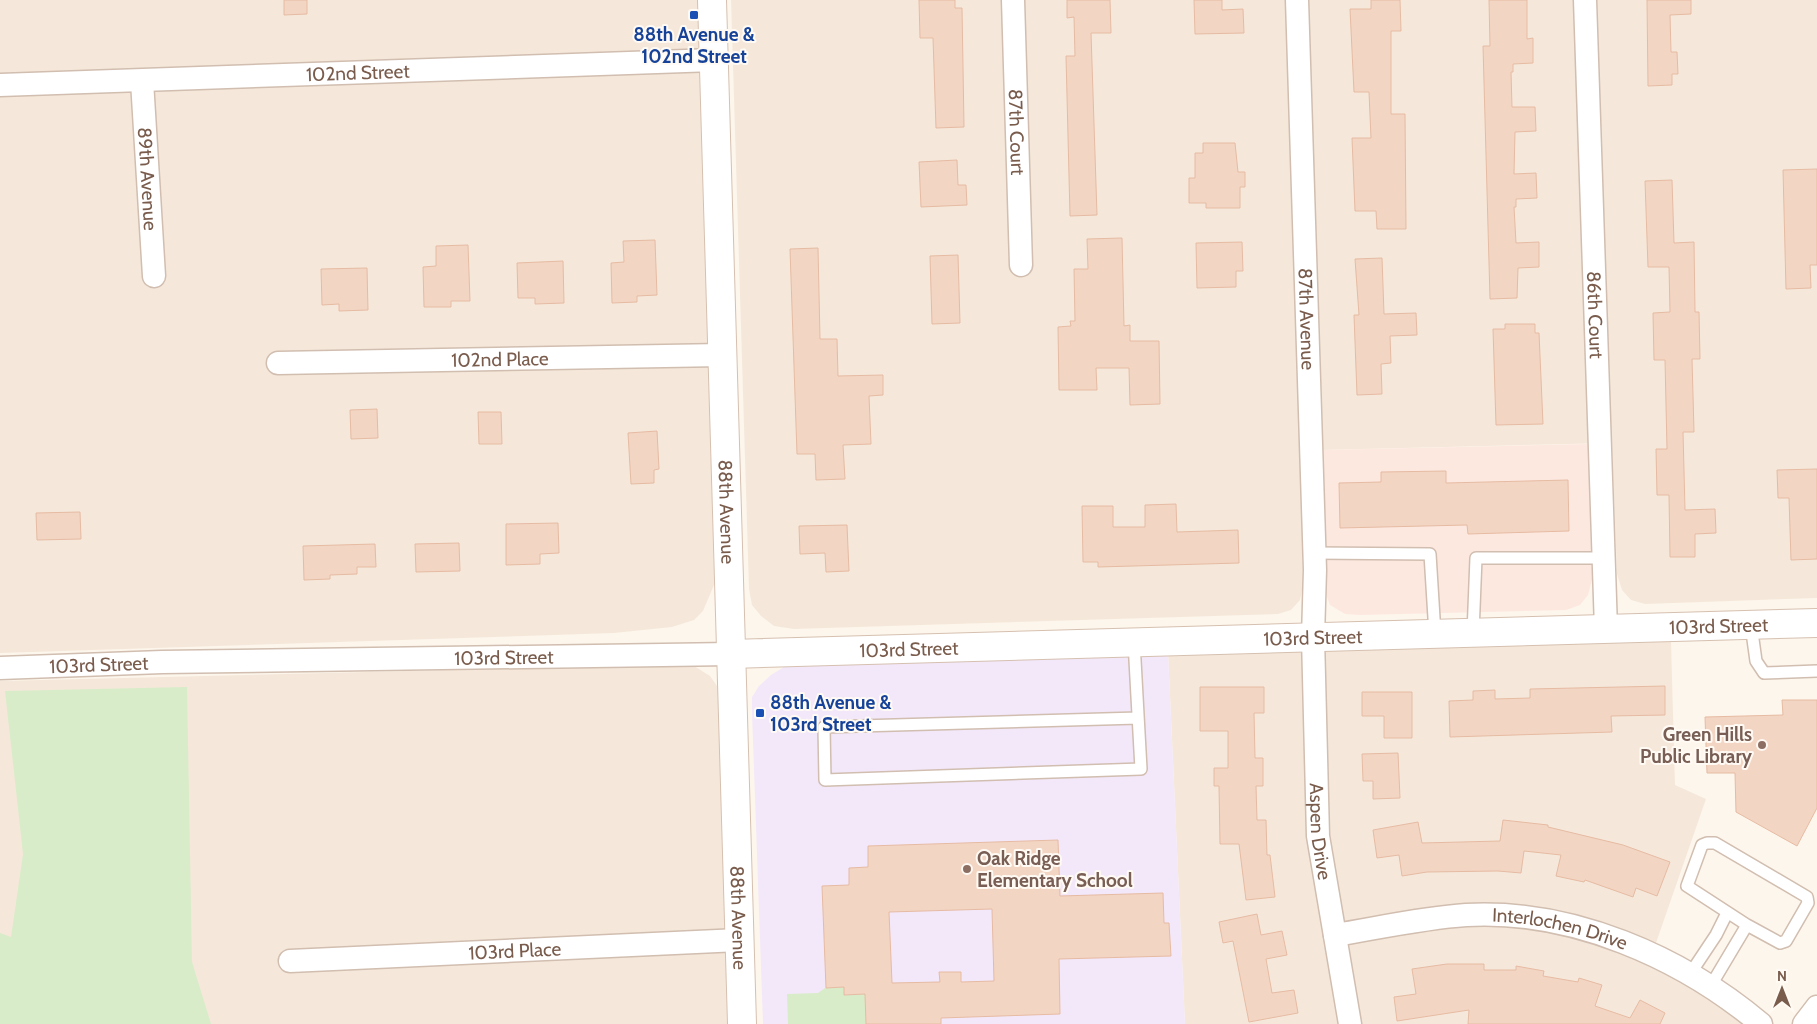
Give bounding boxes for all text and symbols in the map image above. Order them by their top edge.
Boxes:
marker: 88th Avenue & 102nd Street [688,9,700,21]
place label: 88th Avenue & 102nd Street [633,23,755,68]
street label: 102nd Street [306,60,411,86]
street label: 87th Court [1004,88,1029,176]
street label: 89th Avenue [133,126,162,232]
street label: 87th Avenue [1293,267,1320,371]
street label: 86th Court [1582,271,1608,360]
street label: 102nd Place [451,347,549,372]
street label: 88th Avenue [713,459,740,565]
street label: 103rd Street [1669,613,1769,639]
street label: 103rd Street [1263,625,1363,651]
street label: 103rd Street [859,636,959,662]
street label: 103rd Street [454,645,554,670]
street label: 103rd Street [49,651,150,678]
place label: 88th Avenue & 103rd Street [770,691,891,736]
marker: 88th Avenue & 103rd Street [754,707,766,719]
place label: Green Hills Public Library [1640,723,1753,768]
marker: Green Hills Public Library [1756,739,1768,751]
street label: Aspen Drive [1305,783,1336,882]
place label: Oak Ridge Elementary School [977,847,1133,892]
marker: Oak Ridge Elementary School [961,863,973,875]
street label: 88th Avenue [725,865,751,970]
street label: Interlochen Drive [1492,904,1631,955]
street label: 103rd Place [468,937,562,965]
north arrow [1757,964,1807,1014]
text: N [1777,967,1787,985]

